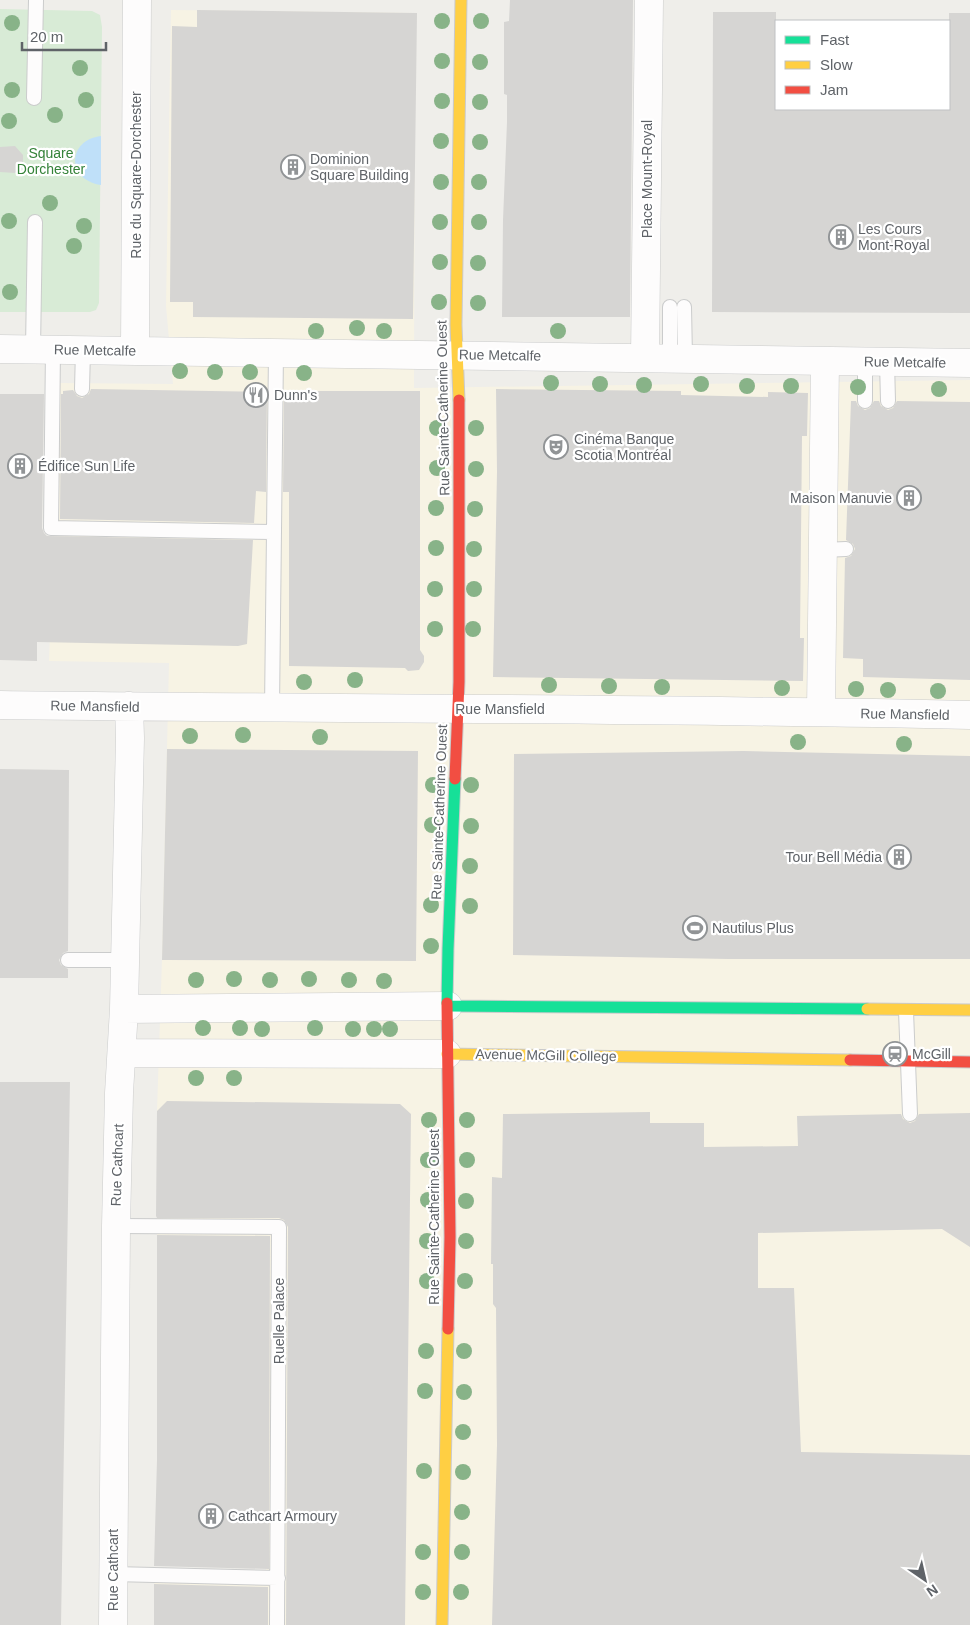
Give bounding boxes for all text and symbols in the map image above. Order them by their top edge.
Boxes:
scale bar [22,20,106,52]
legend [775,20,950,110]
text: 20 m [30,28,63,45]
text: Fast [820,31,850,48]
text: Slow [820,56,853,73]
text: Jam [820,81,848,98]
street label: Rue du Square-Dorchester [128,91,144,259]
street label: Place Mount-Royal [639,120,655,238]
park label: Square Dorchester [17,145,86,177]
place label: Dominion Square Building [310,151,409,183]
building icon: Dominion Square Building [280,154,306,180]
place label: Les Cours Mont-Royal [858,221,930,253]
building icon: Les Cours Mont-Royal [828,224,854,250]
street label: Rue Sainte-Catherine Ouest [433,320,453,496]
street label: Rue Metcalfe [54,341,137,359]
street label: Rue Metcalfe [459,346,542,364]
street label: Rue Metcalfe [864,353,947,371]
restaurant icon: Dunn's [243,382,269,408]
place label: Dunn's [274,387,317,403]
place label: Cinéma Banque Scotia Montréal [574,431,675,463]
theatre icon: Cinéma Banque Scotia Montréal [543,434,569,460]
building icon: Édifice Sun Life [7,453,33,479]
place label: Édifice Sun Life [38,458,135,474]
building icon: Maison Manuvie [896,485,922,511]
place label: Maison Manuvie [790,490,892,506]
street label: Rue Mansfield [50,697,140,715]
street label: Rue Mansfield [455,701,545,717]
street label: Rue Mansfield [860,705,950,723]
street label: Rue Sainte-Catherine Ouest [428,724,450,900]
building icon: Tour Bell Média [886,844,912,870]
place label: Tour Bell Média [786,849,882,865]
sports icon: Nautilus Plus [682,915,708,941]
place label: Nautilus Plus [712,920,794,936]
station icon: McGill [882,1041,908,1067]
street label: Avenue McGill College [475,1046,617,1064]
place label: McGill [912,1046,951,1062]
street label: Rue Cathcart [108,1123,126,1206]
street label: Rue Sainte-Catherine Ouest [426,1129,442,1305]
street label: Ruelle Palace [271,1278,287,1364]
building icon: Cathcart Armoury [198,1503,224,1529]
place label: Cathcart Armoury [228,1508,337,1524]
street label: Rue Cathcart [105,1529,121,1611]
north arrow [900,1555,950,1605]
text: N [924,1581,941,1600]

